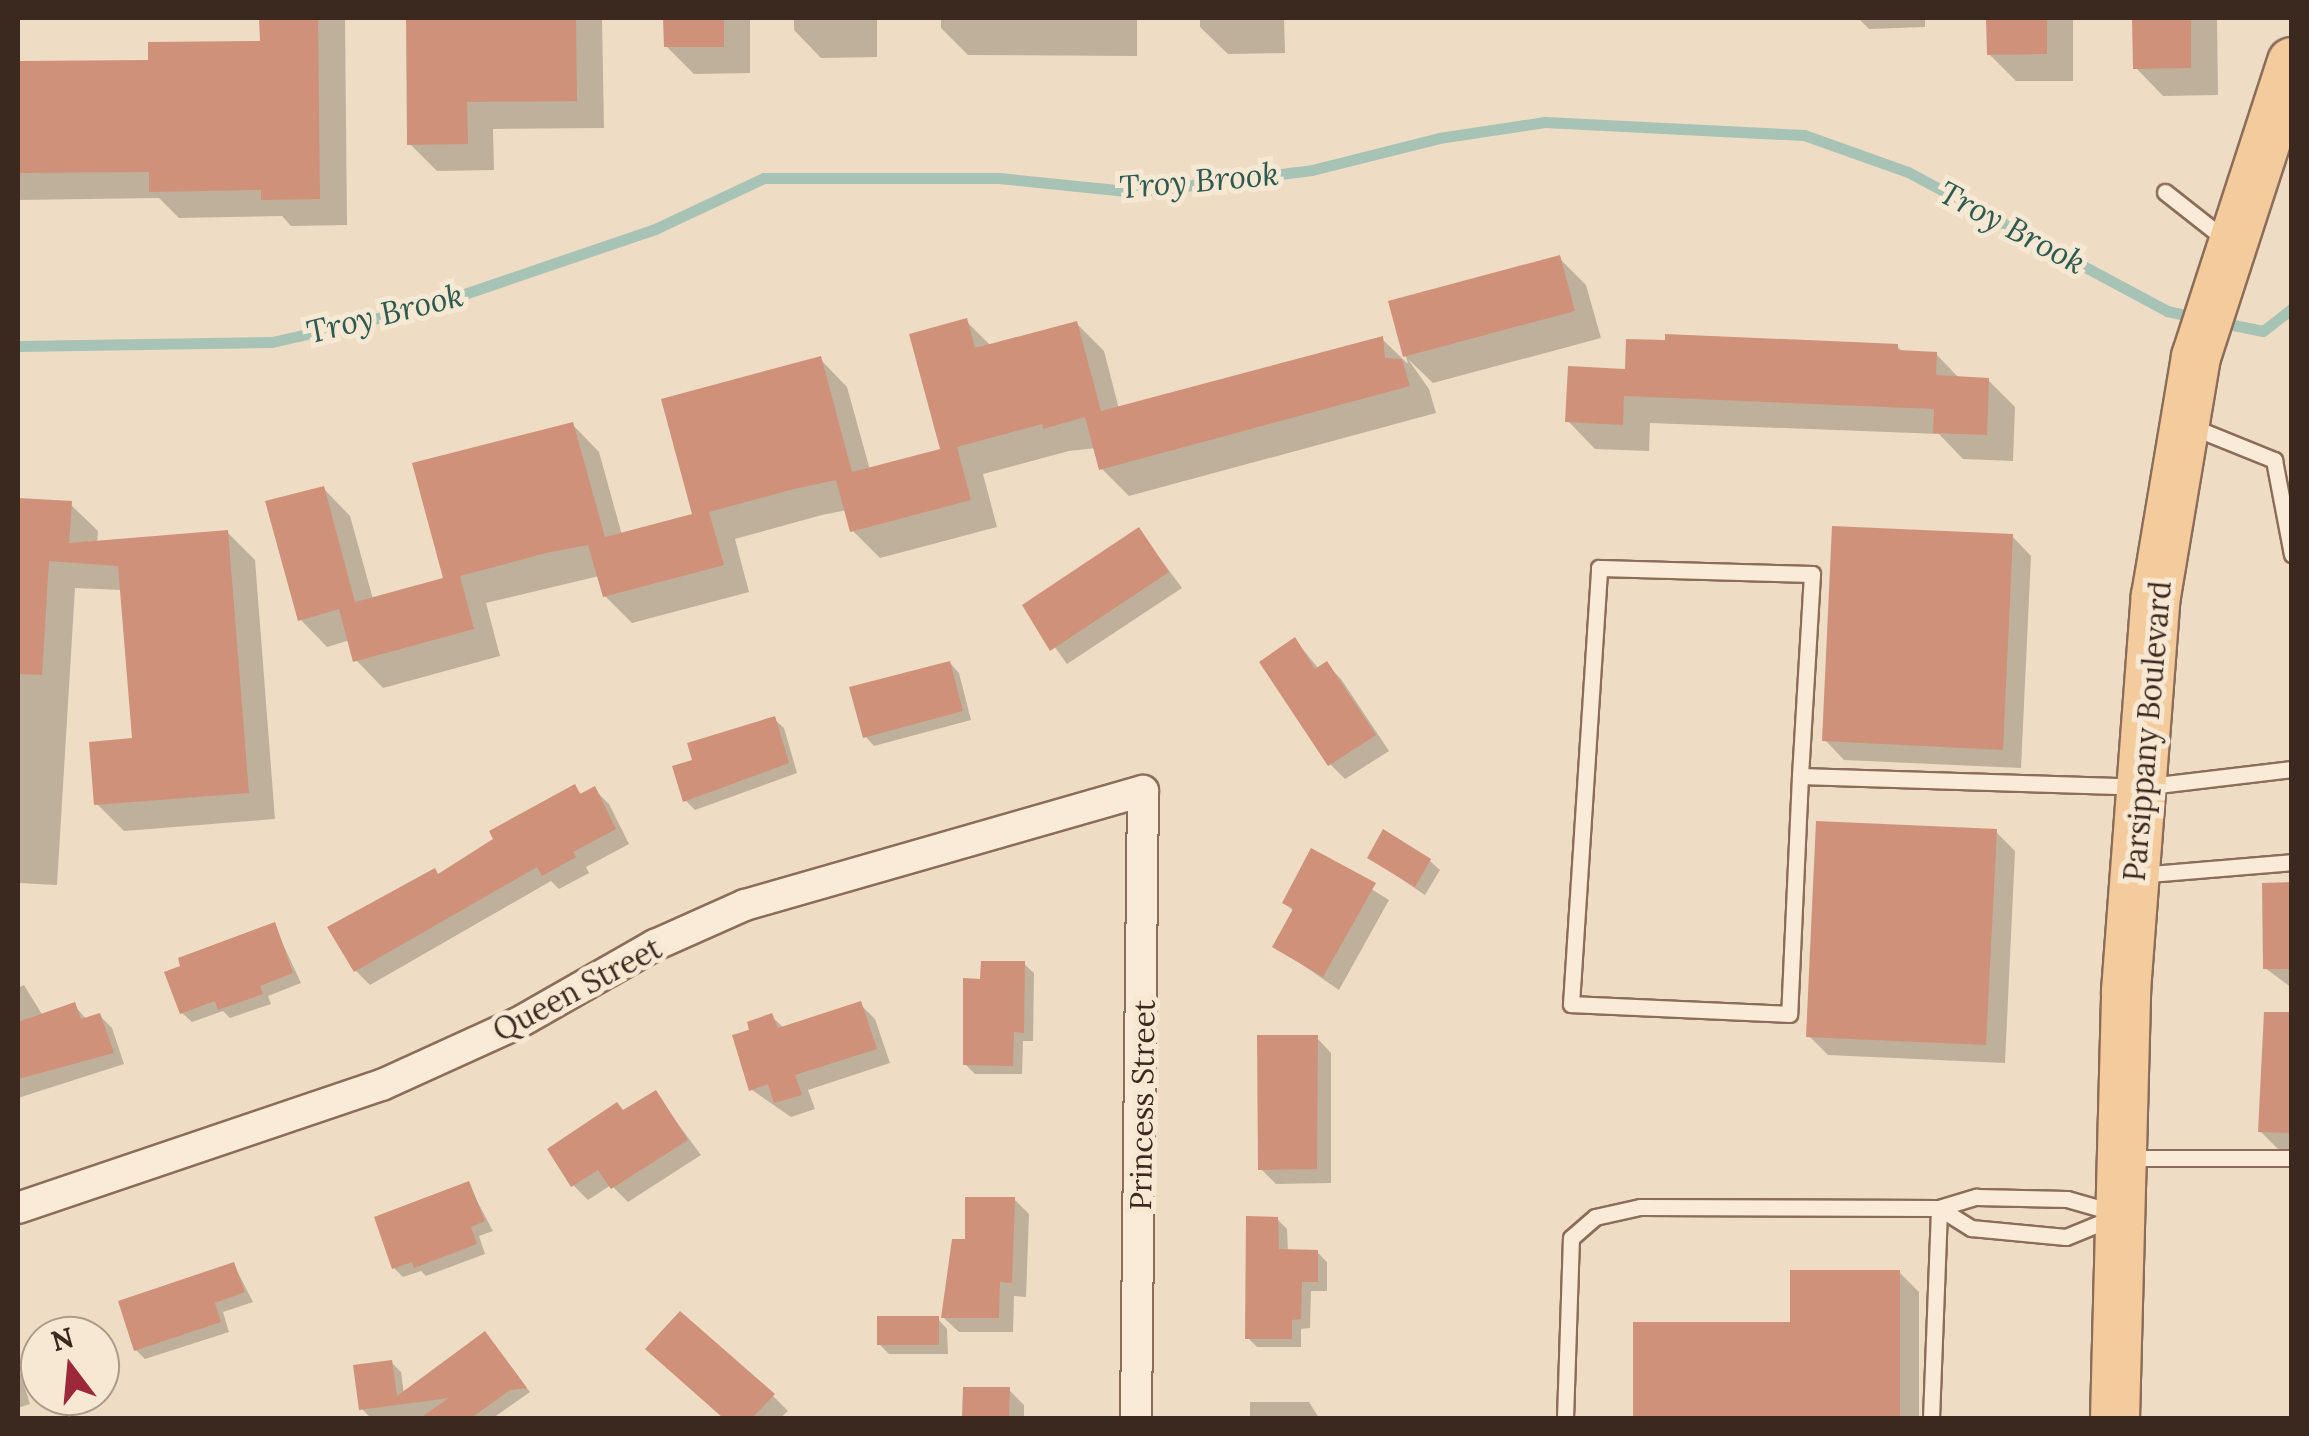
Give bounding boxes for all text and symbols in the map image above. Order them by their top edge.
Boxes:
water label: Troy Brook [1118,155,1280,207]
water label: Troy Brook [1932,173,2092,283]
water label: Troy Brook [303,276,467,352]
street label: Parsippany Boulevard [2116,579,2178,883]
street label: Queen Street [487,930,667,1048]
street label: Princess Street [1122,999,1162,1211]
north arrow [20,1316,120,1416]
text: N [47,1319,78,1359]

